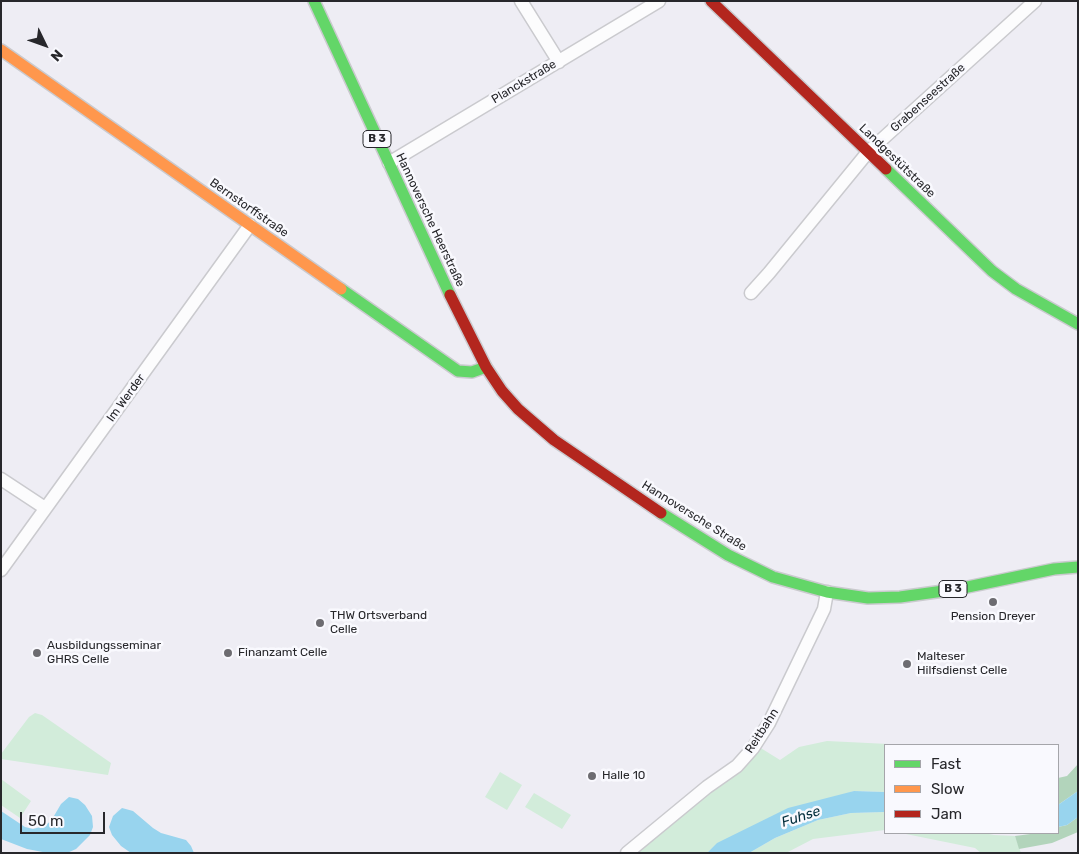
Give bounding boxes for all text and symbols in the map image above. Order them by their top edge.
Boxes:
north arrow [20,20,70,70]
text: N [47,46,66,65]
street label: Planckstraße [489,57,559,107]
street label: Grabenseestraße [888,61,968,135]
street label: Landgestütstraße [856,121,938,201]
road number: B 3 [363,130,391,148]
street label: Hannoversche Heerstraße [393,151,467,289]
street label: Bernstorffstraße [207,175,291,241]
street label: Im Werder [104,371,148,425]
street label: Hannoversche Straße [639,478,749,554]
road number: B 3 [939,580,967,598]
marker: Pension Dreyer [987,596,999,608]
place label: THW Ortsverband Celle [330,609,427,637]
place label: Pension Dreyer [951,610,1035,624]
marker: THW Ortsverband Celle [314,617,326,629]
place label: Ausbildungsseminar GHRS Celle [47,639,161,667]
place label: Finanzamt Celle [238,646,327,660]
marker: Ausbildungsseminar GHRS Celle [31,647,43,659]
marker: Finanzamt Celle [222,647,234,659]
place label: Malteser Hilfsdienst Celle [917,650,1007,678]
marker: Malteser Hilfsdienst Celle [901,658,913,670]
street label: Reitbahn [742,706,782,756]
legend [884,744,1059,834]
text: Fast [931,755,961,773]
place label: Halle 10 [602,769,645,783]
marker: Halle 10 [586,770,598,782]
text: Slow [931,780,964,798]
scale bar [22,802,108,834]
water label: Fuhse [779,803,823,831]
text: Jam [931,805,962,823]
text: 50 m [28,812,63,830]

